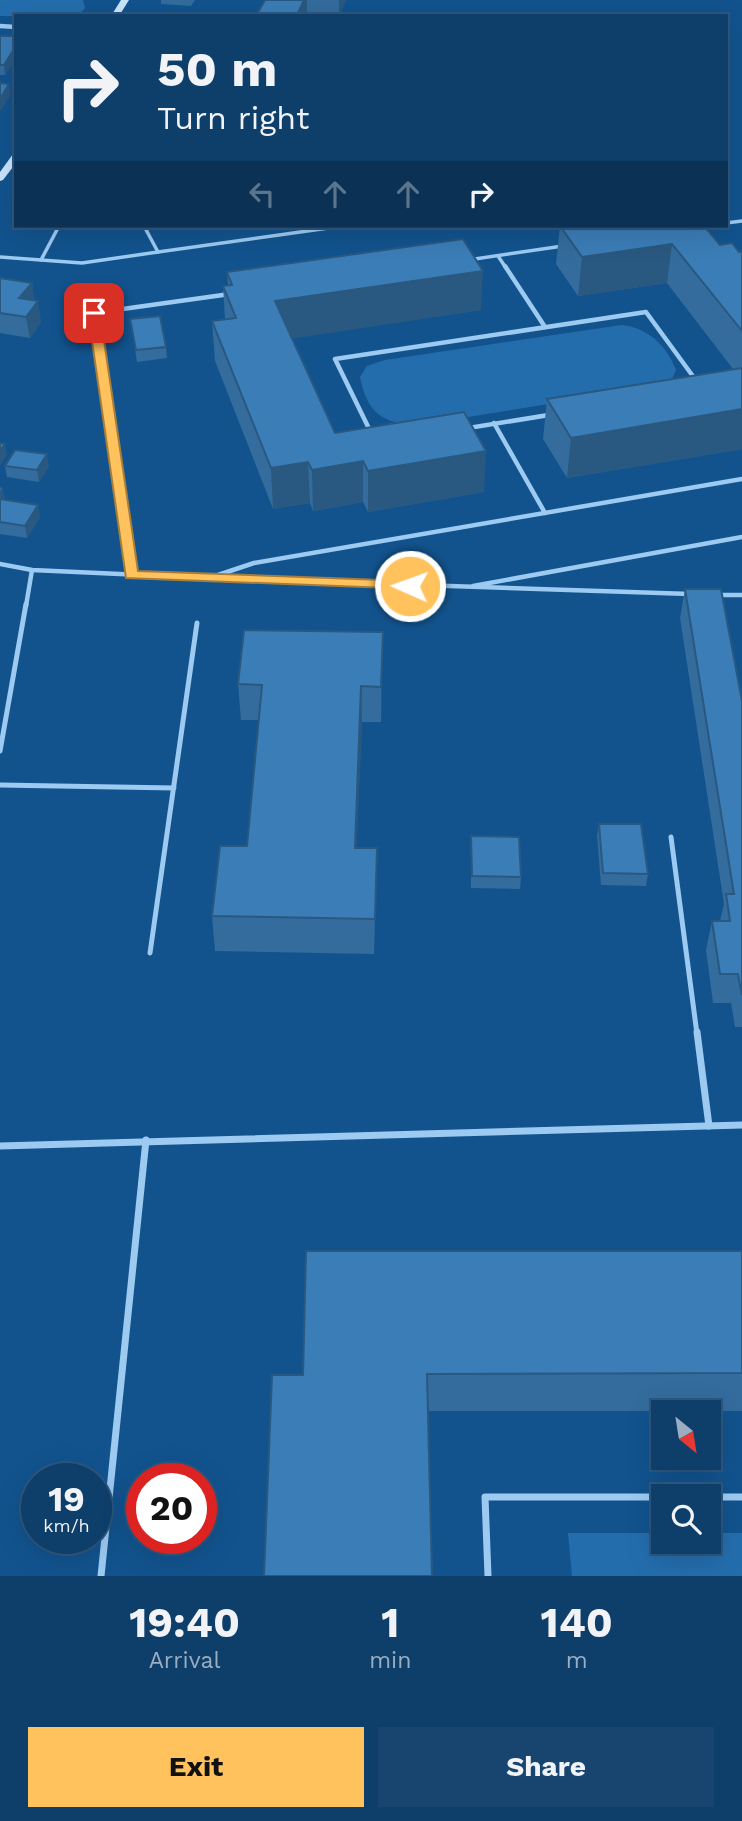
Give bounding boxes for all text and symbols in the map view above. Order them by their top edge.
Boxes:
text: 50 m [157,40,277,98]
icon: right [42,42,133,133]
text: Turn right [157,99,309,137]
icon: left [243,175,281,213]
icon: ahead [316,175,354,213]
icon: ahead [389,175,427,213]
icon: right [462,175,500,213]
pin [64,283,124,343]
icon: arrive [75,294,113,332]
position arrow [373,549,447,623]
north arrow [651,1400,721,1470]
map controls [651,1400,721,1554]
speed limit sign: 20 [126,1463,217,1554]
text: 19 [48,1478,85,1520]
button: search [651,1484,721,1554]
text: km/h [43,1515,90,1536]
text: 19:40 [129,1598,240,1647]
text: 1 [381,1598,399,1647]
text: 140 [541,1598,613,1647]
text: Arrival [149,1647,220,1674]
text: min [369,1647,411,1674]
text: m [566,1647,588,1674]
button: Exit [28,1727,364,1807]
button: Share [378,1727,714,1807]

